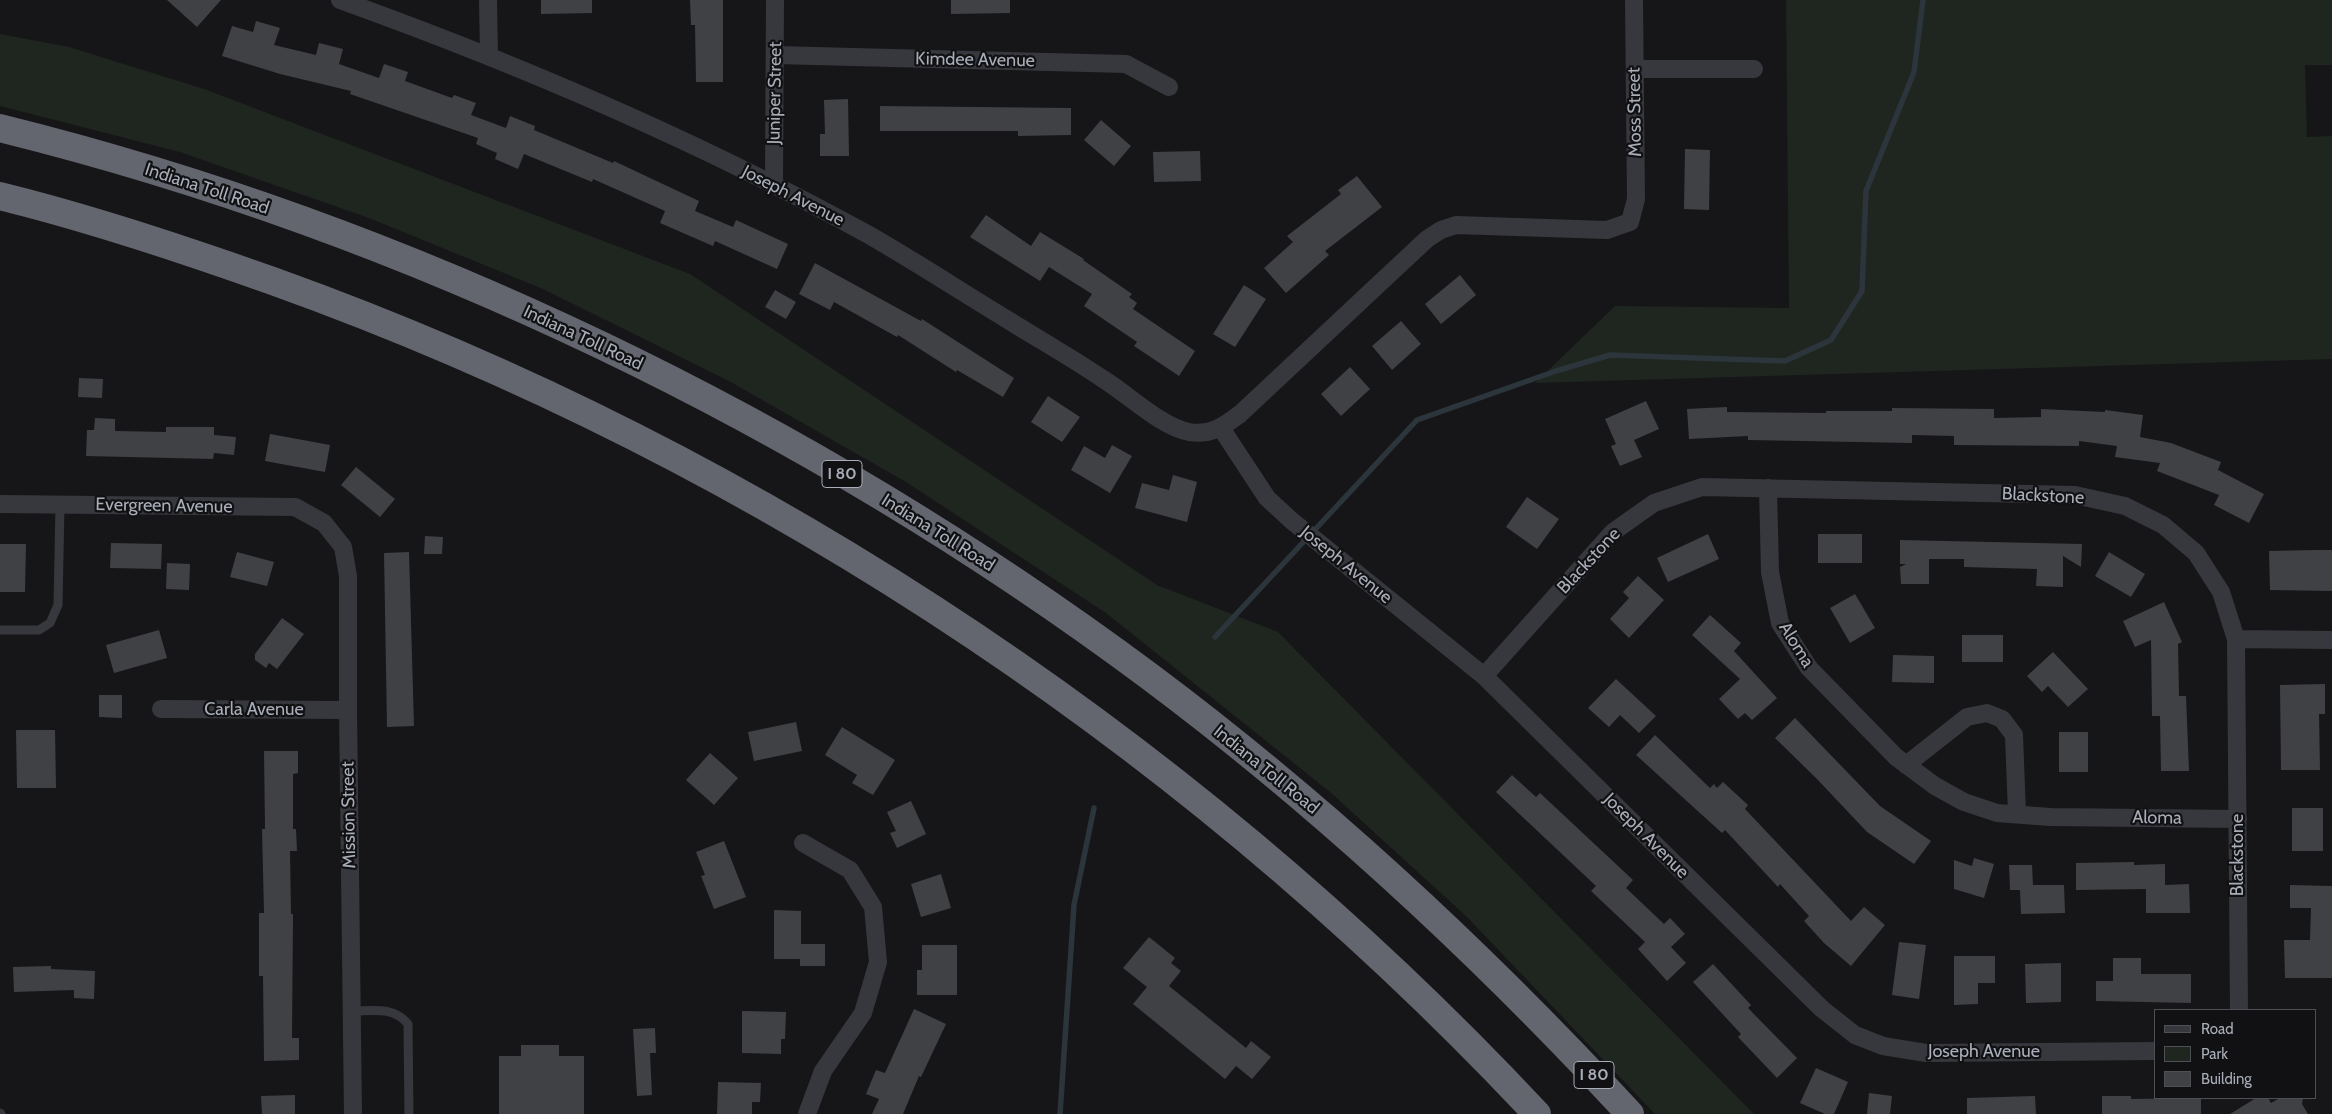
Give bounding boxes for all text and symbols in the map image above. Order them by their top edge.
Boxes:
street label: Juniper Street [763,41,787,145]
street label: Kimdee Avenue [915,48,1035,72]
street label: Moss Street [1623,67,1647,157]
street label: Indiana Toll Road [142,159,272,219]
street label: Joseph Avenue [738,161,848,231]
street label: Indiana Toll Road [520,301,646,375]
road number: I 80 [822,460,862,488]
street label: Blackstone [2001,483,2085,509]
street label: Indiana Toll Road [877,490,999,576]
street label: Evergreen Avenue [95,494,233,518]
street label: Joseph Avenue [1296,521,1396,609]
street label: Blackstone [1553,524,1625,598]
street label: Aloma [1774,618,1818,672]
street label: Carla Avenue [204,699,304,721]
street label: Indiana Toll Road [1209,721,1323,819]
street label: Mission Street [337,761,361,869]
street label: Joseph Avenue [1599,789,1693,883]
street label: Aloma [2132,807,2182,829]
street label: Blackstone [2227,814,2249,896]
legend [2154,1009,2317,1099]
text: Road [2201,1020,2234,1038]
street label: Joseph Avenue [1928,1041,2040,1063]
text: Park [2201,1045,2228,1063]
road number: I 80 [1574,1062,1614,1088]
text: Building [2201,1070,2252,1088]

